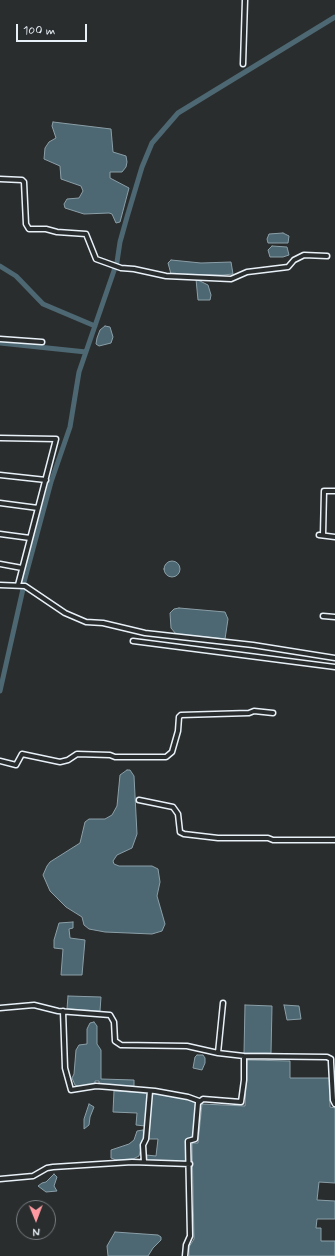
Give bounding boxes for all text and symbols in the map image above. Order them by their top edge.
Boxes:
scale bar [18,16,89,42]
text: 100 m [23,23,55,39]
north arrow [16,1200,56,1240]
text: N [32,1224,40,1238]

